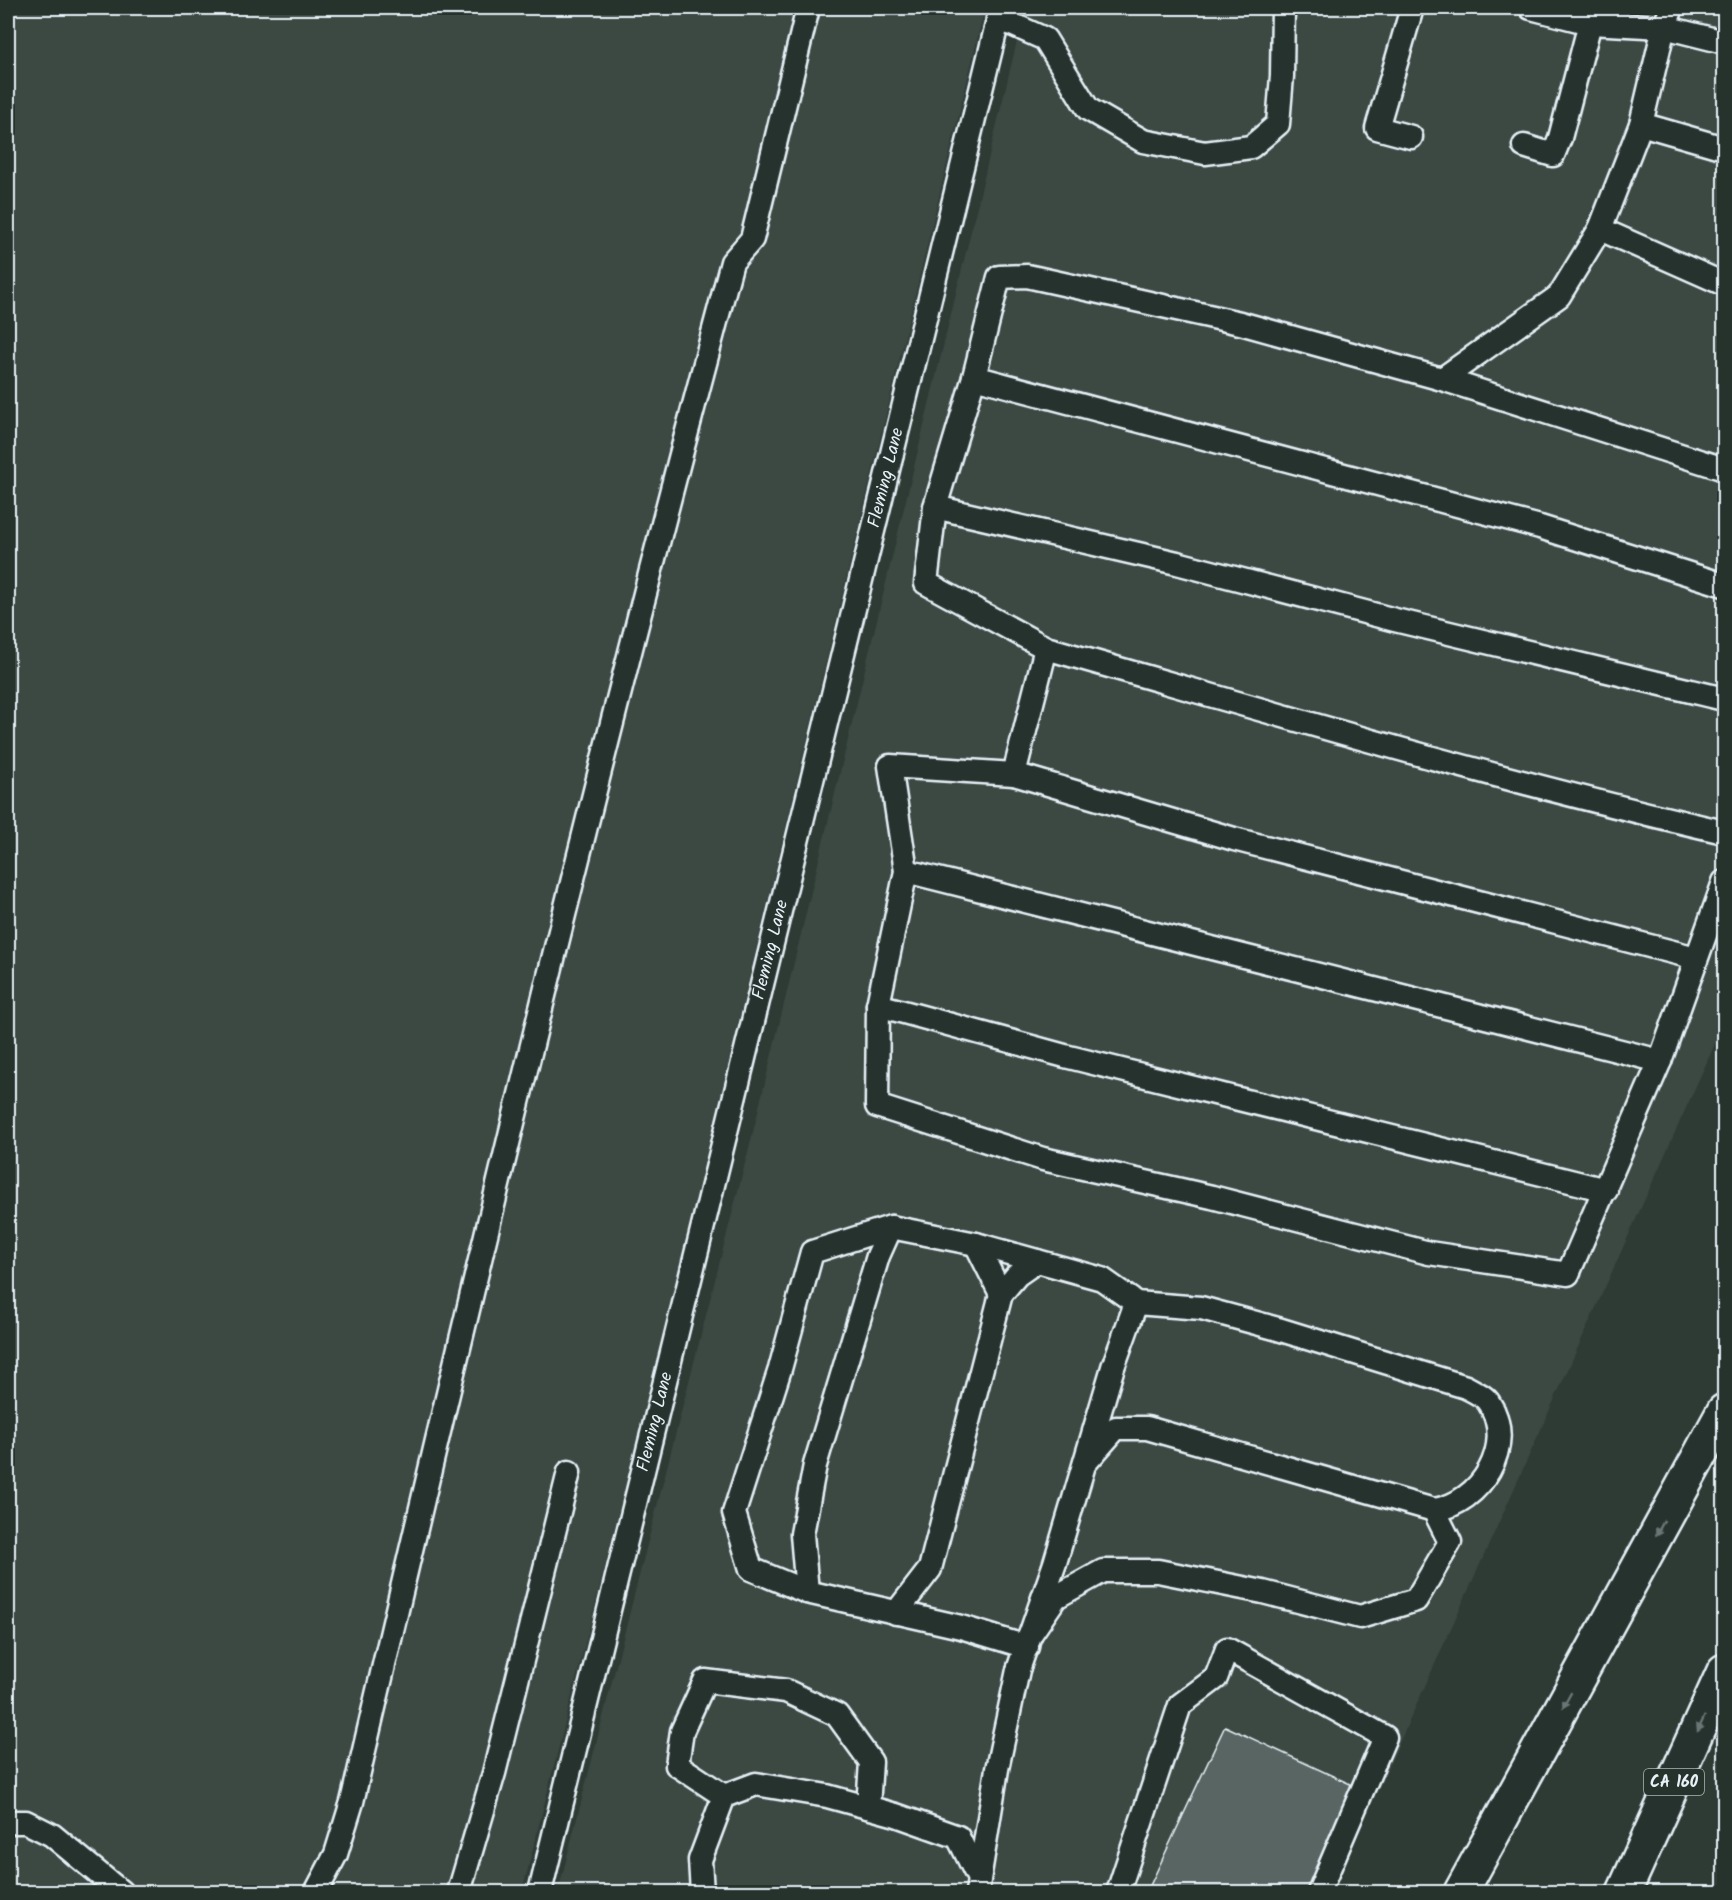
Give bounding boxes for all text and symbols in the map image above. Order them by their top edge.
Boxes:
street label: Fleming Lane [860,425,912,531]
street label: Fleming Lane [744,897,797,1003]
street label: Fleming Lane [629,1369,681,1475]
one-way arrow [1655,1520,1665,1537]
one-way arrow [1562,1691,1572,1708]
one-way arrow [1696,1716,1705,1733]
road number: CA 160 [1644,1769,1704,1795]

